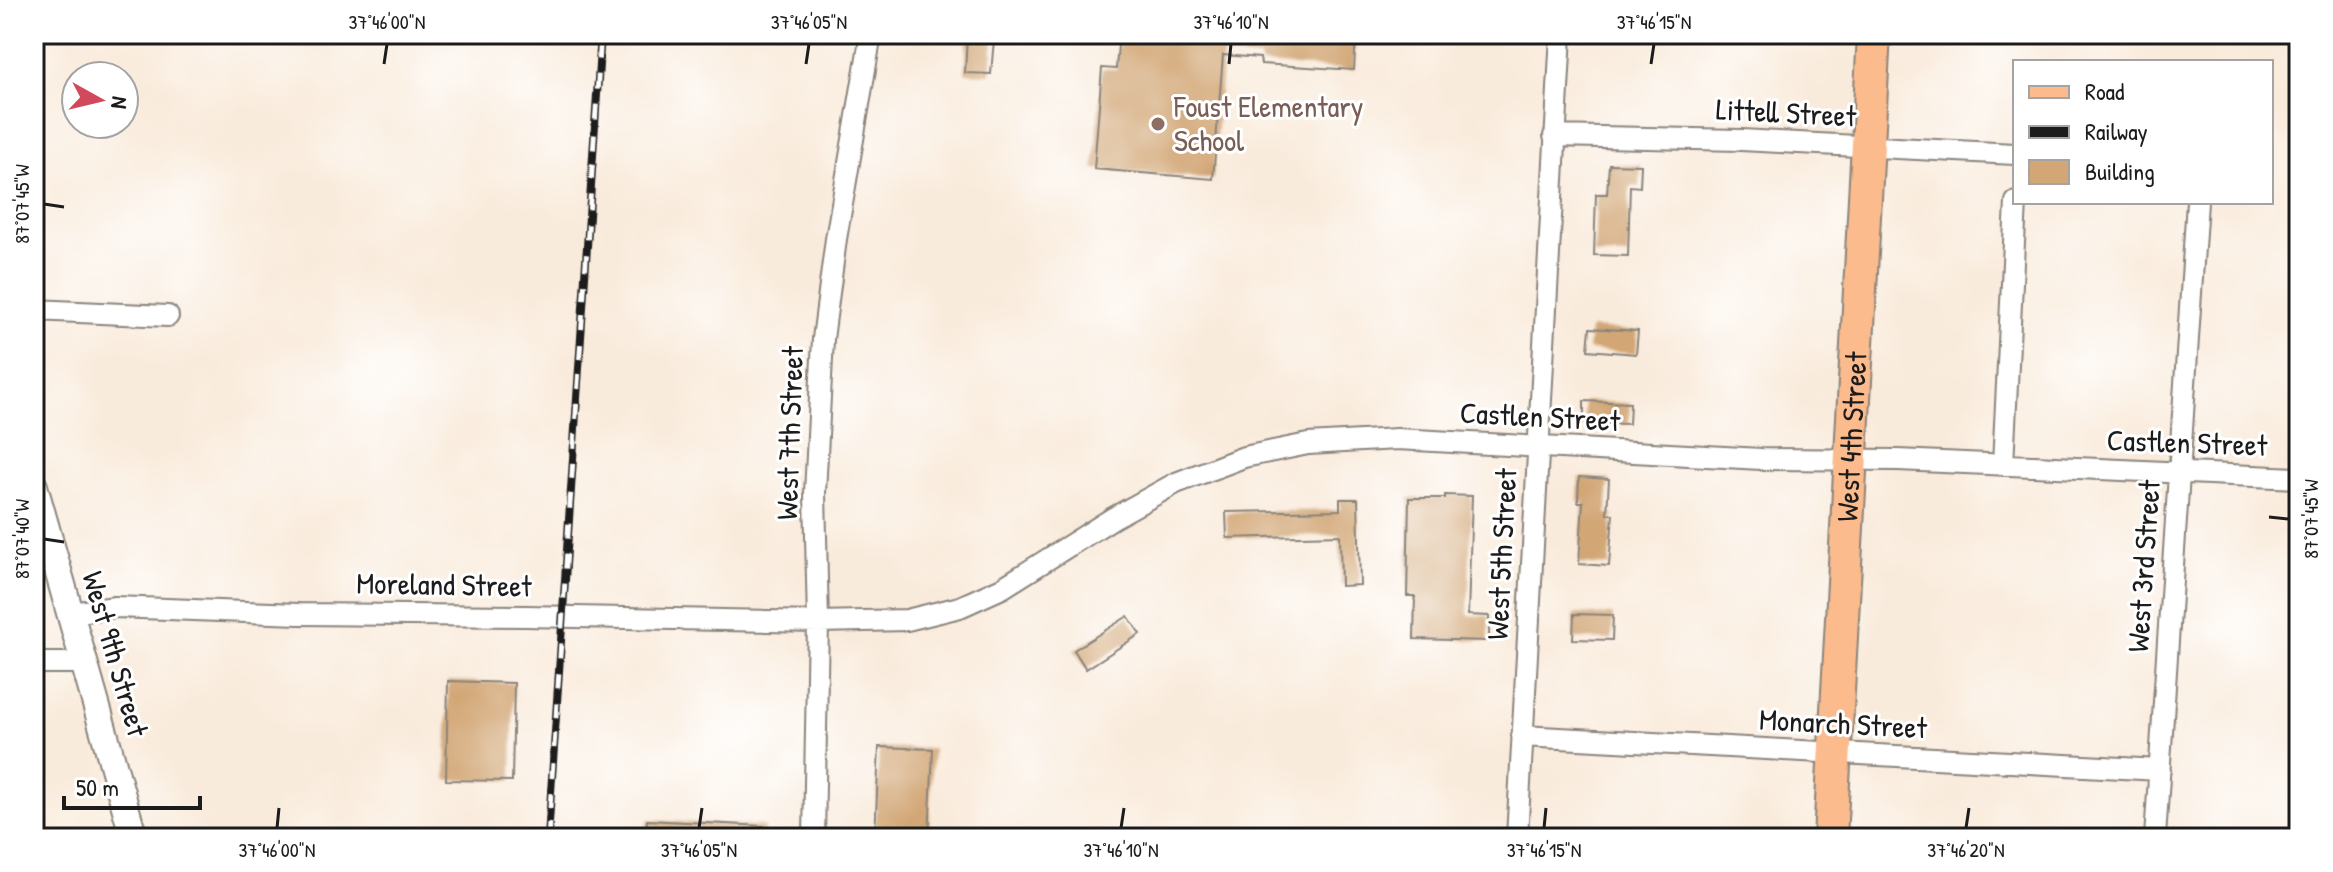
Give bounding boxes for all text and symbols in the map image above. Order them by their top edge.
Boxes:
text: 37°46'00"N [349,8,425,35]
text: 37°46'05"N [771,8,847,35]
text: 37°46'10"N [1193,8,1269,35]
text: 37°46'15"N [1617,8,1691,35]
north arrow [60,60,140,140]
legend [2013,60,2273,204]
text: Road [2085,75,2124,107]
place label: Foust Elementary School [1173,86,1364,160]
street label: Littell Street [1715,88,1858,136]
text: N [104,95,135,111]
marker: Foust Elementary School [1149,115,1167,133]
text: Railway [2085,115,2148,147]
text: Building [2085,155,2155,187]
text: 87°07'45"W [8,163,35,244]
street label: West 7th Street [766,345,812,520]
street label: West 4th Street [1826,350,1876,523]
street label: Castlen Street [1459,392,1622,440]
street label: Castlen Street [2106,419,2269,465]
street label: West 5th Street [1477,467,1525,641]
street label: West 3rd Street [2117,478,2169,653]
text: 87°07'45"W [2297,478,2324,559]
text: 87°07'40"W [8,498,35,579]
street label: Moreland Street [356,562,533,606]
street label: West 9th Street [73,567,159,742]
street label: Monarch Street [1758,699,1929,747]
scale bar [64,760,200,810]
text: 50 m [76,771,119,803]
text: 37°46'00"N [239,836,315,863]
text: 37°46'05"N [661,836,737,863]
text: 37°46'10"N [1083,836,1159,863]
text: 37°46'15"N [1507,836,1581,863]
text: 37°46'20"N [1927,836,2005,863]

